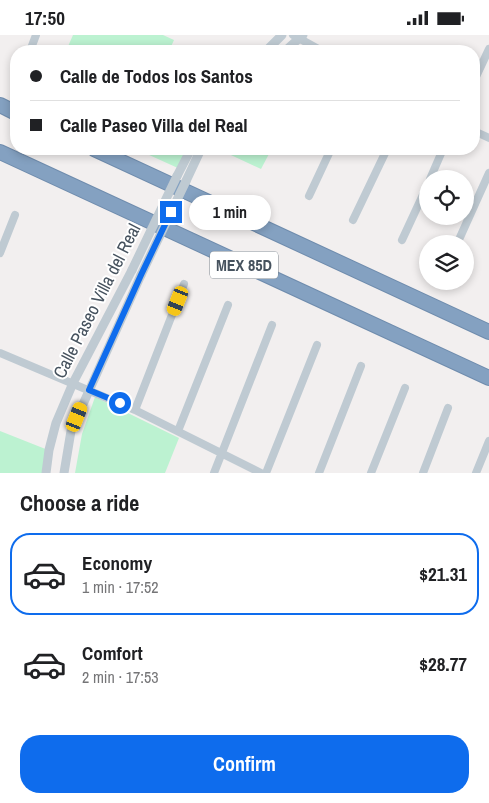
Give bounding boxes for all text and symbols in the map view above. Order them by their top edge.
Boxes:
text: 17:50 [25,5,65,31]
text: Calle de Todos los Santos [60,63,253,89]
text: Calle Paseo Villa del Real [60,112,248,138]
map controls [419,170,474,290]
button: locate [419,170,474,225]
callout: 1 min [188,195,271,229]
route end [160,201,182,223]
text: 1 min [213,201,247,223]
street label: Calle Paseo Villa del Real [47,219,146,382]
button: layers [419,235,474,290]
road number: MEX 85D [210,251,278,279]
car [165,284,190,318]
route start [109,392,131,414]
car [64,400,89,434]
text: Choose a ride [20,488,139,518]
text: Economy [82,550,152,576]
icon: car [22,552,67,597]
text: $21.31 [419,561,467,587]
text: 1 min · 17:52 [82,576,159,598]
text: Comfort [82,640,143,666]
icon: car [22,642,67,687]
text: $28.77 [419,651,467,677]
text: 2 min · 17:53 [82,666,159,688]
button: Confirm [20,735,469,793]

